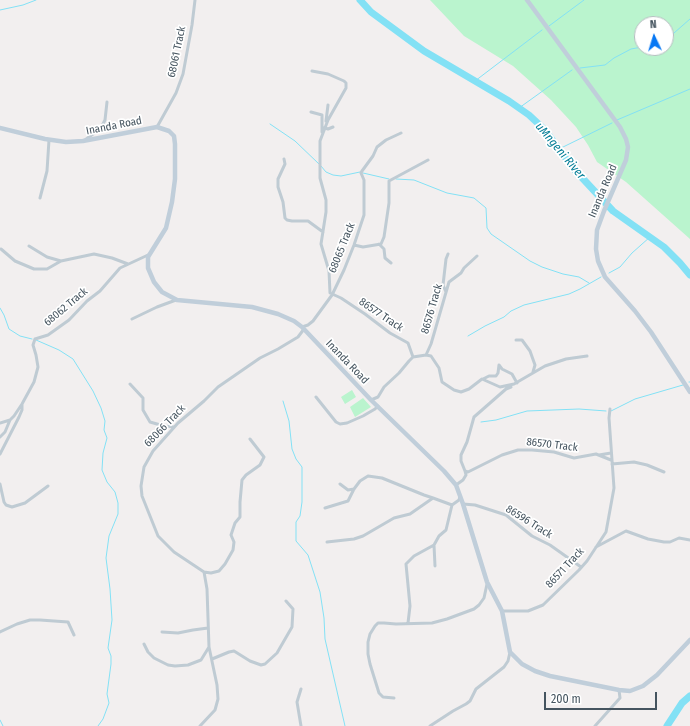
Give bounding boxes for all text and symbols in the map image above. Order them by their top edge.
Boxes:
north arrow [634,16,674,56]
text: N [649,18,657,31]
street label: 68061 Track [165,25,189,79]
street label: Inanda Road [85,114,143,138]
water label: uMngeni River [532,120,588,182]
street label: Inanda Road [586,162,620,220]
street label: 68065 Track [326,221,358,275]
street label: 86576 Track [419,282,445,336]
street label: 68062 Track [41,285,91,329]
street label: 86577 Track [356,295,406,335]
street label: Inanda Road [323,337,371,387]
street label: 68066 Track [142,402,188,450]
street label: 86570 Track [525,435,579,455]
street label: 86596 Track [503,502,555,542]
street label: 86571 Track [543,545,587,591]
scale bar [546,684,659,710]
text: 200 m [551,692,581,706]

